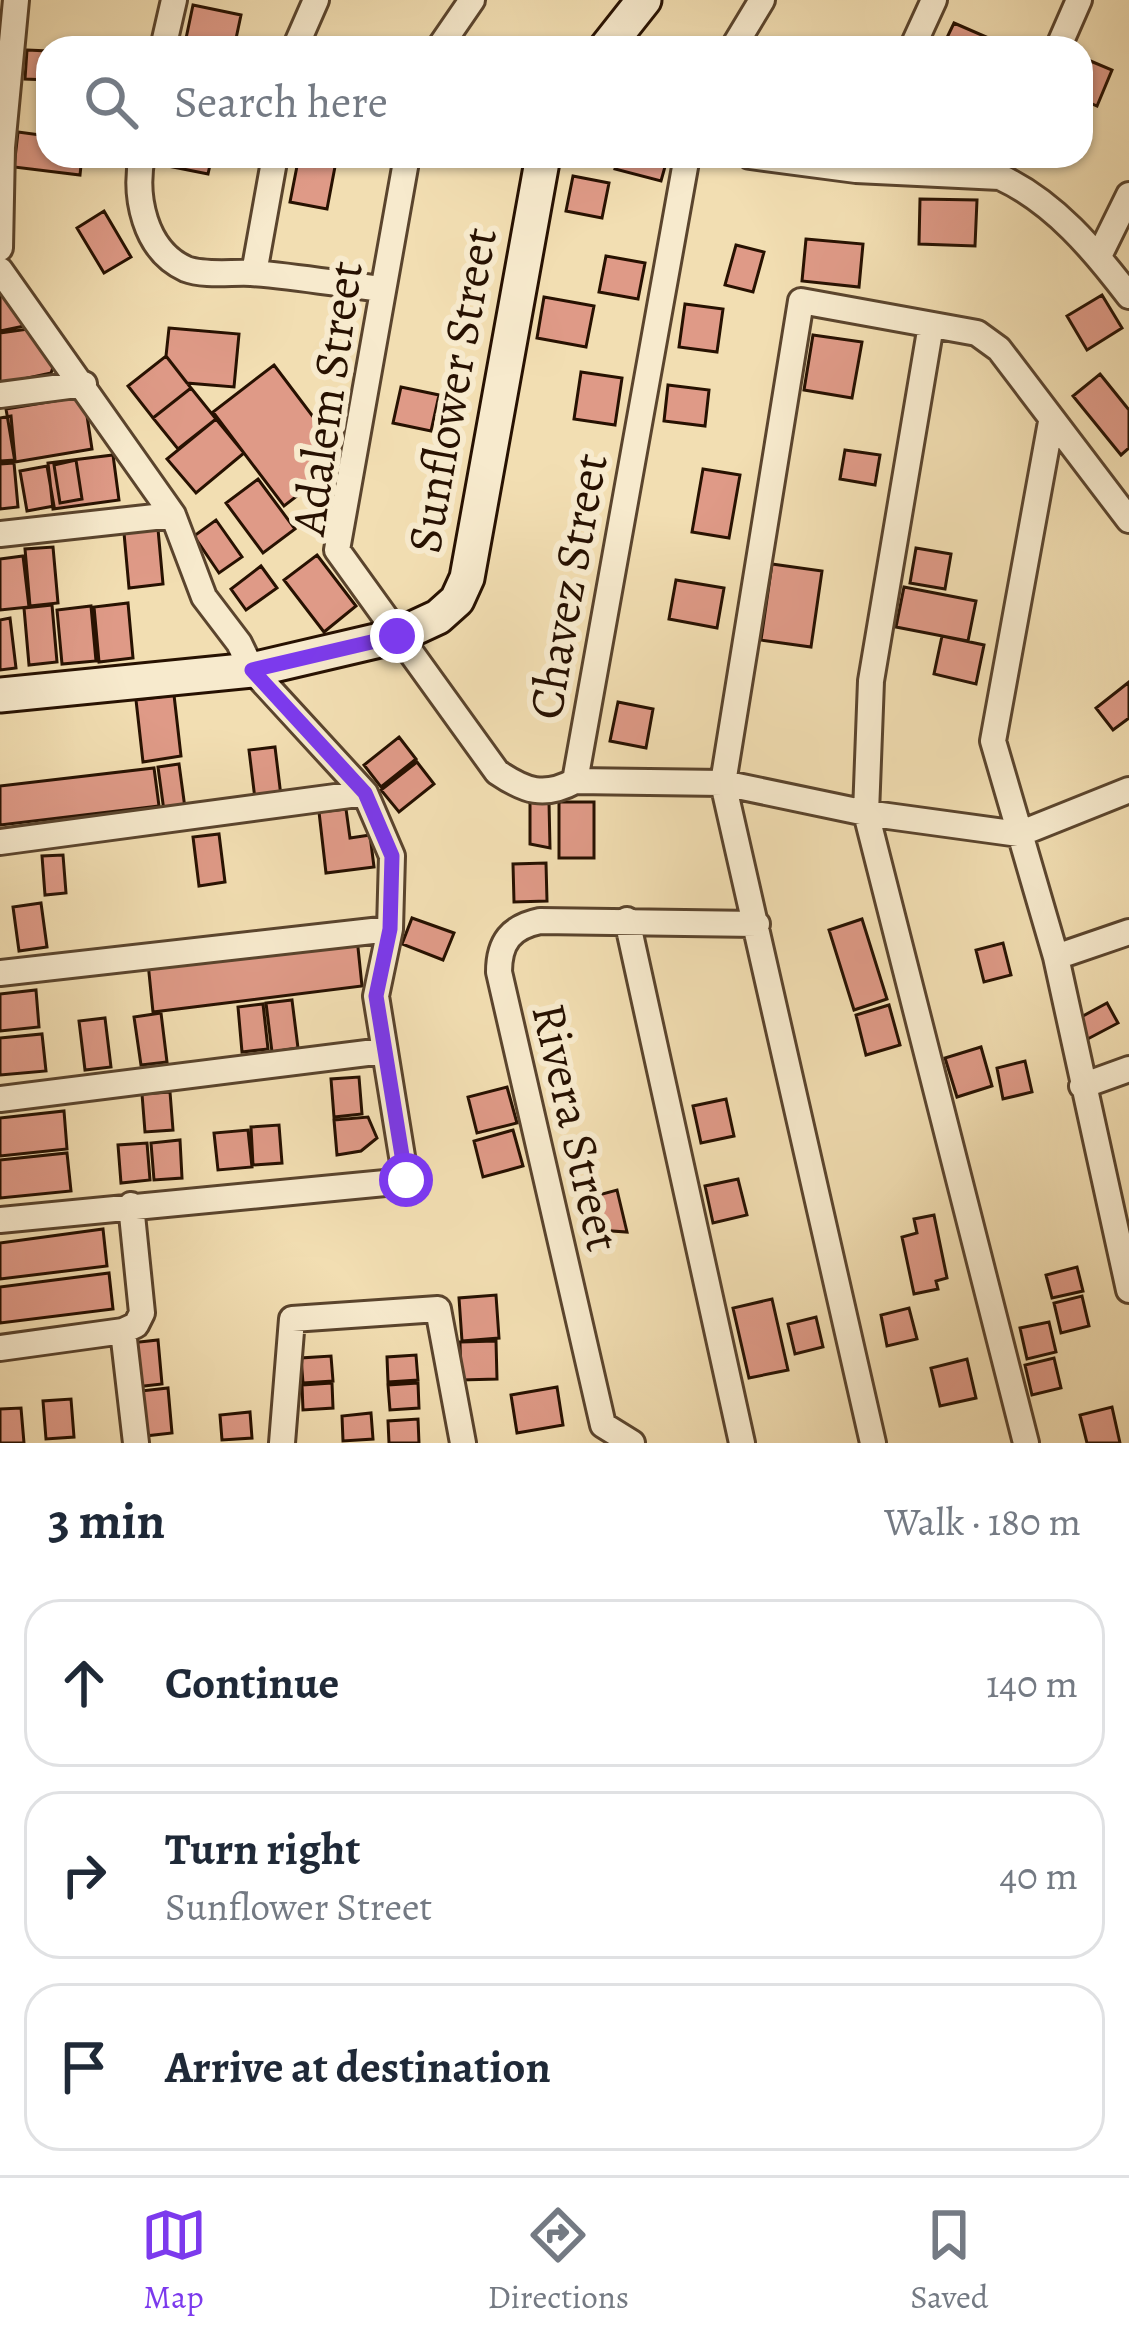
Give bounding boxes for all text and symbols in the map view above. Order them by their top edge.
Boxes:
search box [36,36,1093,168]
icon: search [78,69,144,135]
text: Search here [174,71,388,133]
street label: Sunflower Street [391,222,513,558]
street label: Adalem Street [275,257,379,540]
street label: Chavez Street [512,448,624,724]
route end [370,609,424,663]
street label: Rivera Street [515,997,637,1258]
route start [379,1153,433,1207]
text: 3 min [48,1486,165,1556]
text: Walk · 180 m [884,1495,1081,1548]
icon: ahead [51,1650,117,1716]
text: Continue [165,1652,339,1714]
text: 140 m [986,1657,1078,1710]
text: Turn right [165,1818,360,1880]
icon: right [51,1842,117,1908]
text: 40 m [999,1849,1078,1902]
text: Sunflower Street [165,1880,432,1933]
icon: arrive [51,2034,117,2100]
text: Arrive at destination [165,2036,551,2098]
tab: Map [141,2202,207,2319]
tab: Directions [488,2202,629,2319]
tab: Saved [910,2202,988,2319]

